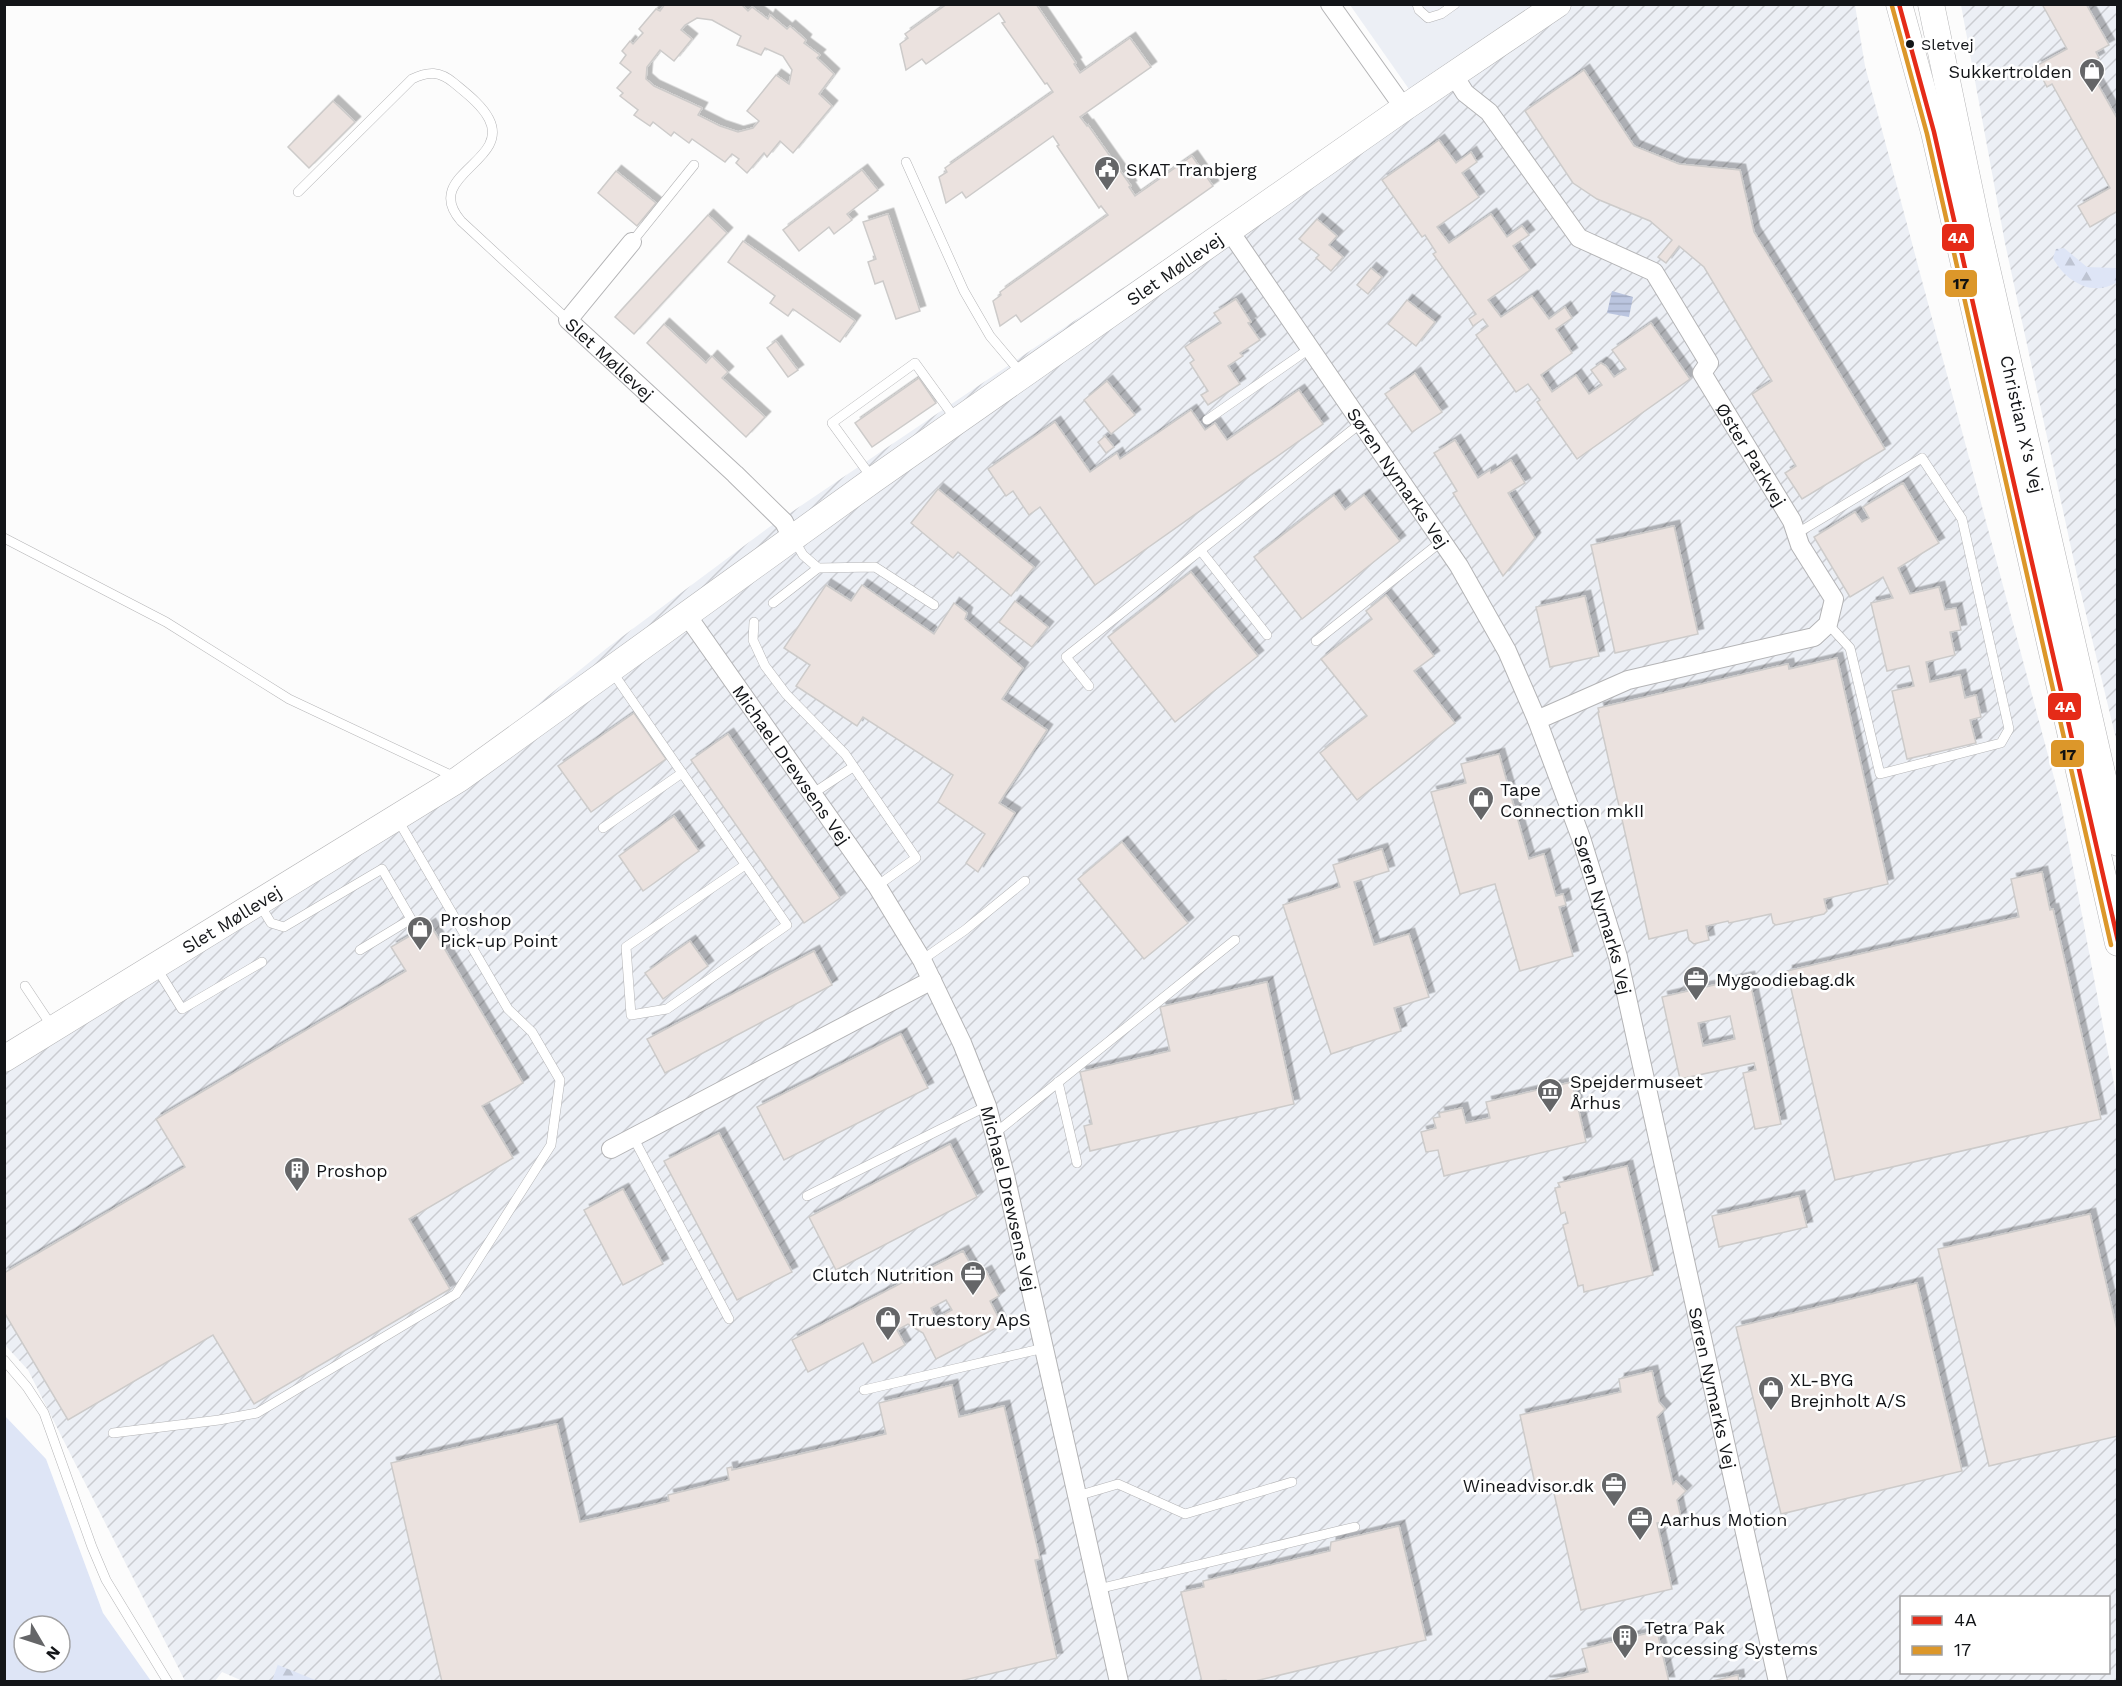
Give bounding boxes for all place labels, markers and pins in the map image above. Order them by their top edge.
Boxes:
place label: Sletvej [1921,35,1974,54]
marker: Sletvej [1904,38,1916,50]
shop icon: Sukkertrolden [2077,56,2107,94]
place label: Sukkertrolden [1948,61,2072,82]
public building icon: SKAT Tranbjerg [1092,154,1122,192]
place label: SKAT Tranbjerg [1126,159,1257,180]
place label: Tape Connection mkII [1500,779,1644,821]
shop icon: Tape Connection mkII [1466,784,1496,822]
place label: Proshop Pick-up Point [440,909,558,951]
shop icon: Proshop Pick-up Point [405,914,435,952]
office icon: Mygoodiebag.dk [1681,964,1711,1002]
place label: Mygoodiebag.dk [1716,969,1855,990]
place label: Spejdermuseet Århus [1570,1071,1703,1113]
museum icon: Spejdermuseet Århus [1535,1076,1565,1114]
building icon: Proshop [282,1155,312,1193]
place label: Proshop [316,1160,388,1181]
office icon: Clutch Nutrition [958,1259,988,1297]
place label: Clutch Nutrition [812,1264,954,1285]
shop icon: Truestory ApS [873,1304,903,1342]
place label: Truestory ApS [908,1309,1031,1330]
place label: XL-BYG Brejnholt A/S [1790,1369,1906,1411]
shop icon: XL-BYG Brejnholt A/S [1756,1374,1786,1412]
office icon: Wineadvisor.dk [1599,1470,1629,1508]
place label: Wineadvisor.dk [1463,1475,1594,1496]
office icon: Aarhus Motion [1625,1504,1655,1542]
place label: Aarhus Motion [1660,1509,1787,1530]
place label: Tetra Pak Processing Systems [1644,1617,1818,1659]
building icon: Tetra Pak Processing Systems [1610,1622,1640,1660]

